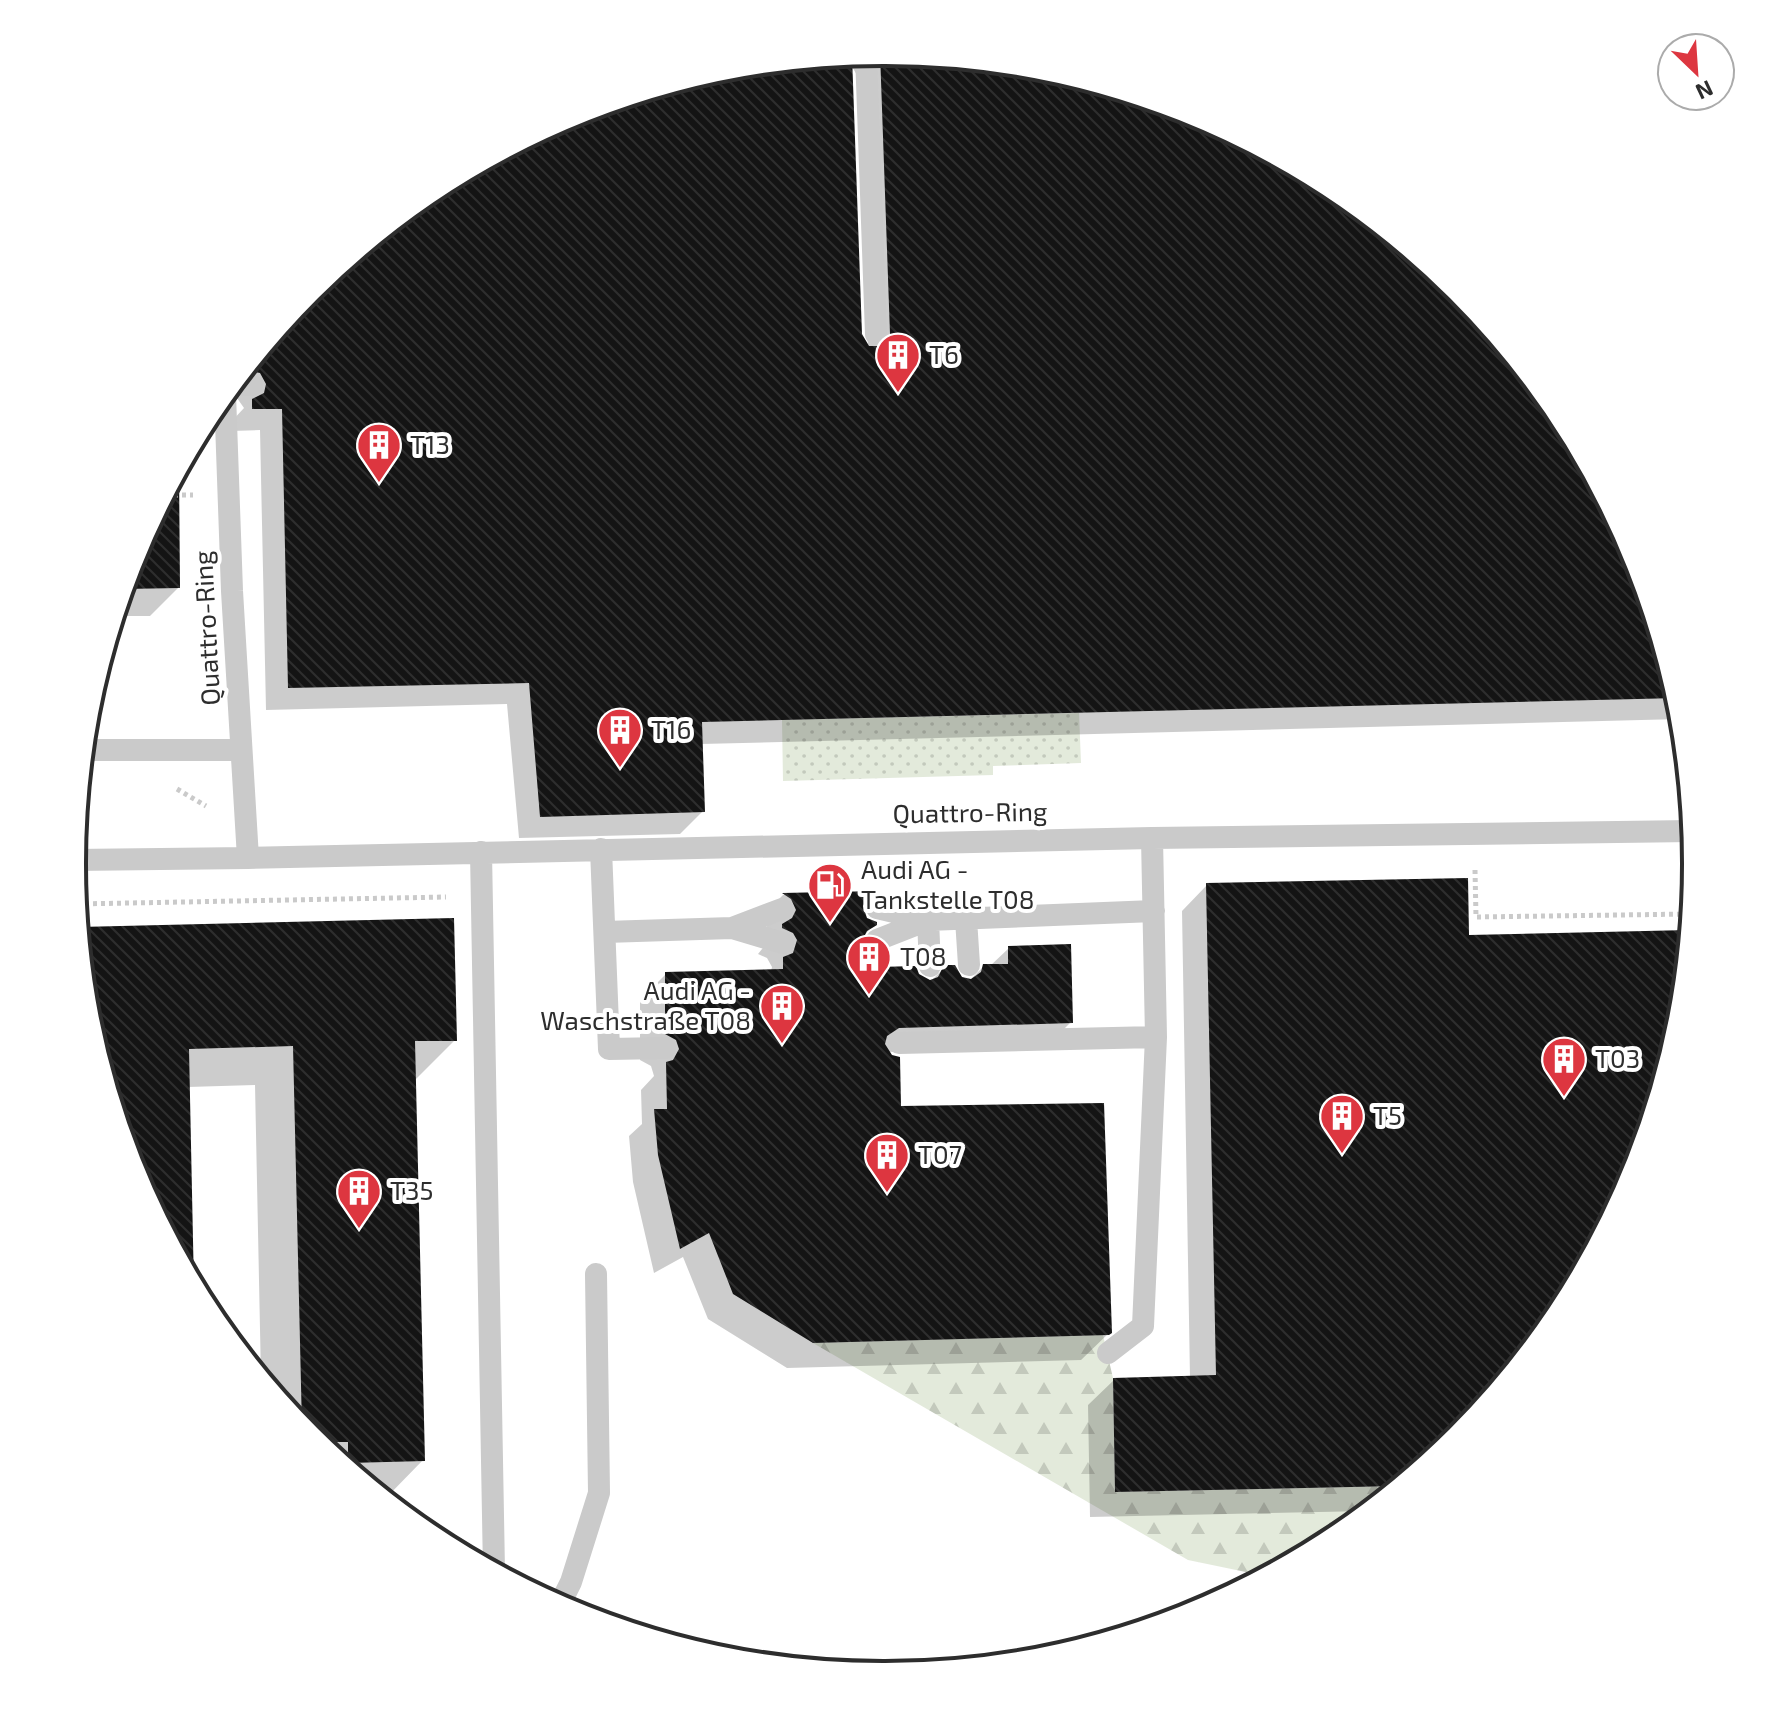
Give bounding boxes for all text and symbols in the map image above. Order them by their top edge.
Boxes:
north arrow [1656,32,1736,112]
text: N [1692,76,1718,106]
building icon: T6 [874,331,922,394]
place label: T6 [929,338,959,369]
building icon: T13 [355,421,403,484]
place label: T13 [410,428,450,459]
street label: Quattro-Ring [186,550,225,706]
building icon: T16 [596,706,644,769]
place label: T16 [651,713,691,744]
street label: Quattro-Ring [892,795,1048,828]
place label: Audi AG - Tankstelle T08 [861,853,1035,914]
fuel station icon: Audi AG - Tankstelle T08 [806,861,854,924]
building icon: T08 [845,933,893,996]
place label: T08 [900,940,947,971]
place label: Audi AG - Waschstraße T08 [540,974,751,1035]
building icon: Audi AG - Waschstraße T08 [758,982,806,1045]
building icon: T03 [1540,1035,1588,1098]
place label: T03 [1595,1042,1640,1073]
building icon: T5 [1318,1092,1366,1155]
place label: T5 [1373,1099,1402,1130]
building icon: T07 [863,1131,911,1194]
place label: T07 [918,1138,962,1169]
building icon: T35 [335,1167,383,1230]
place label: T35 [390,1174,434,1205]

